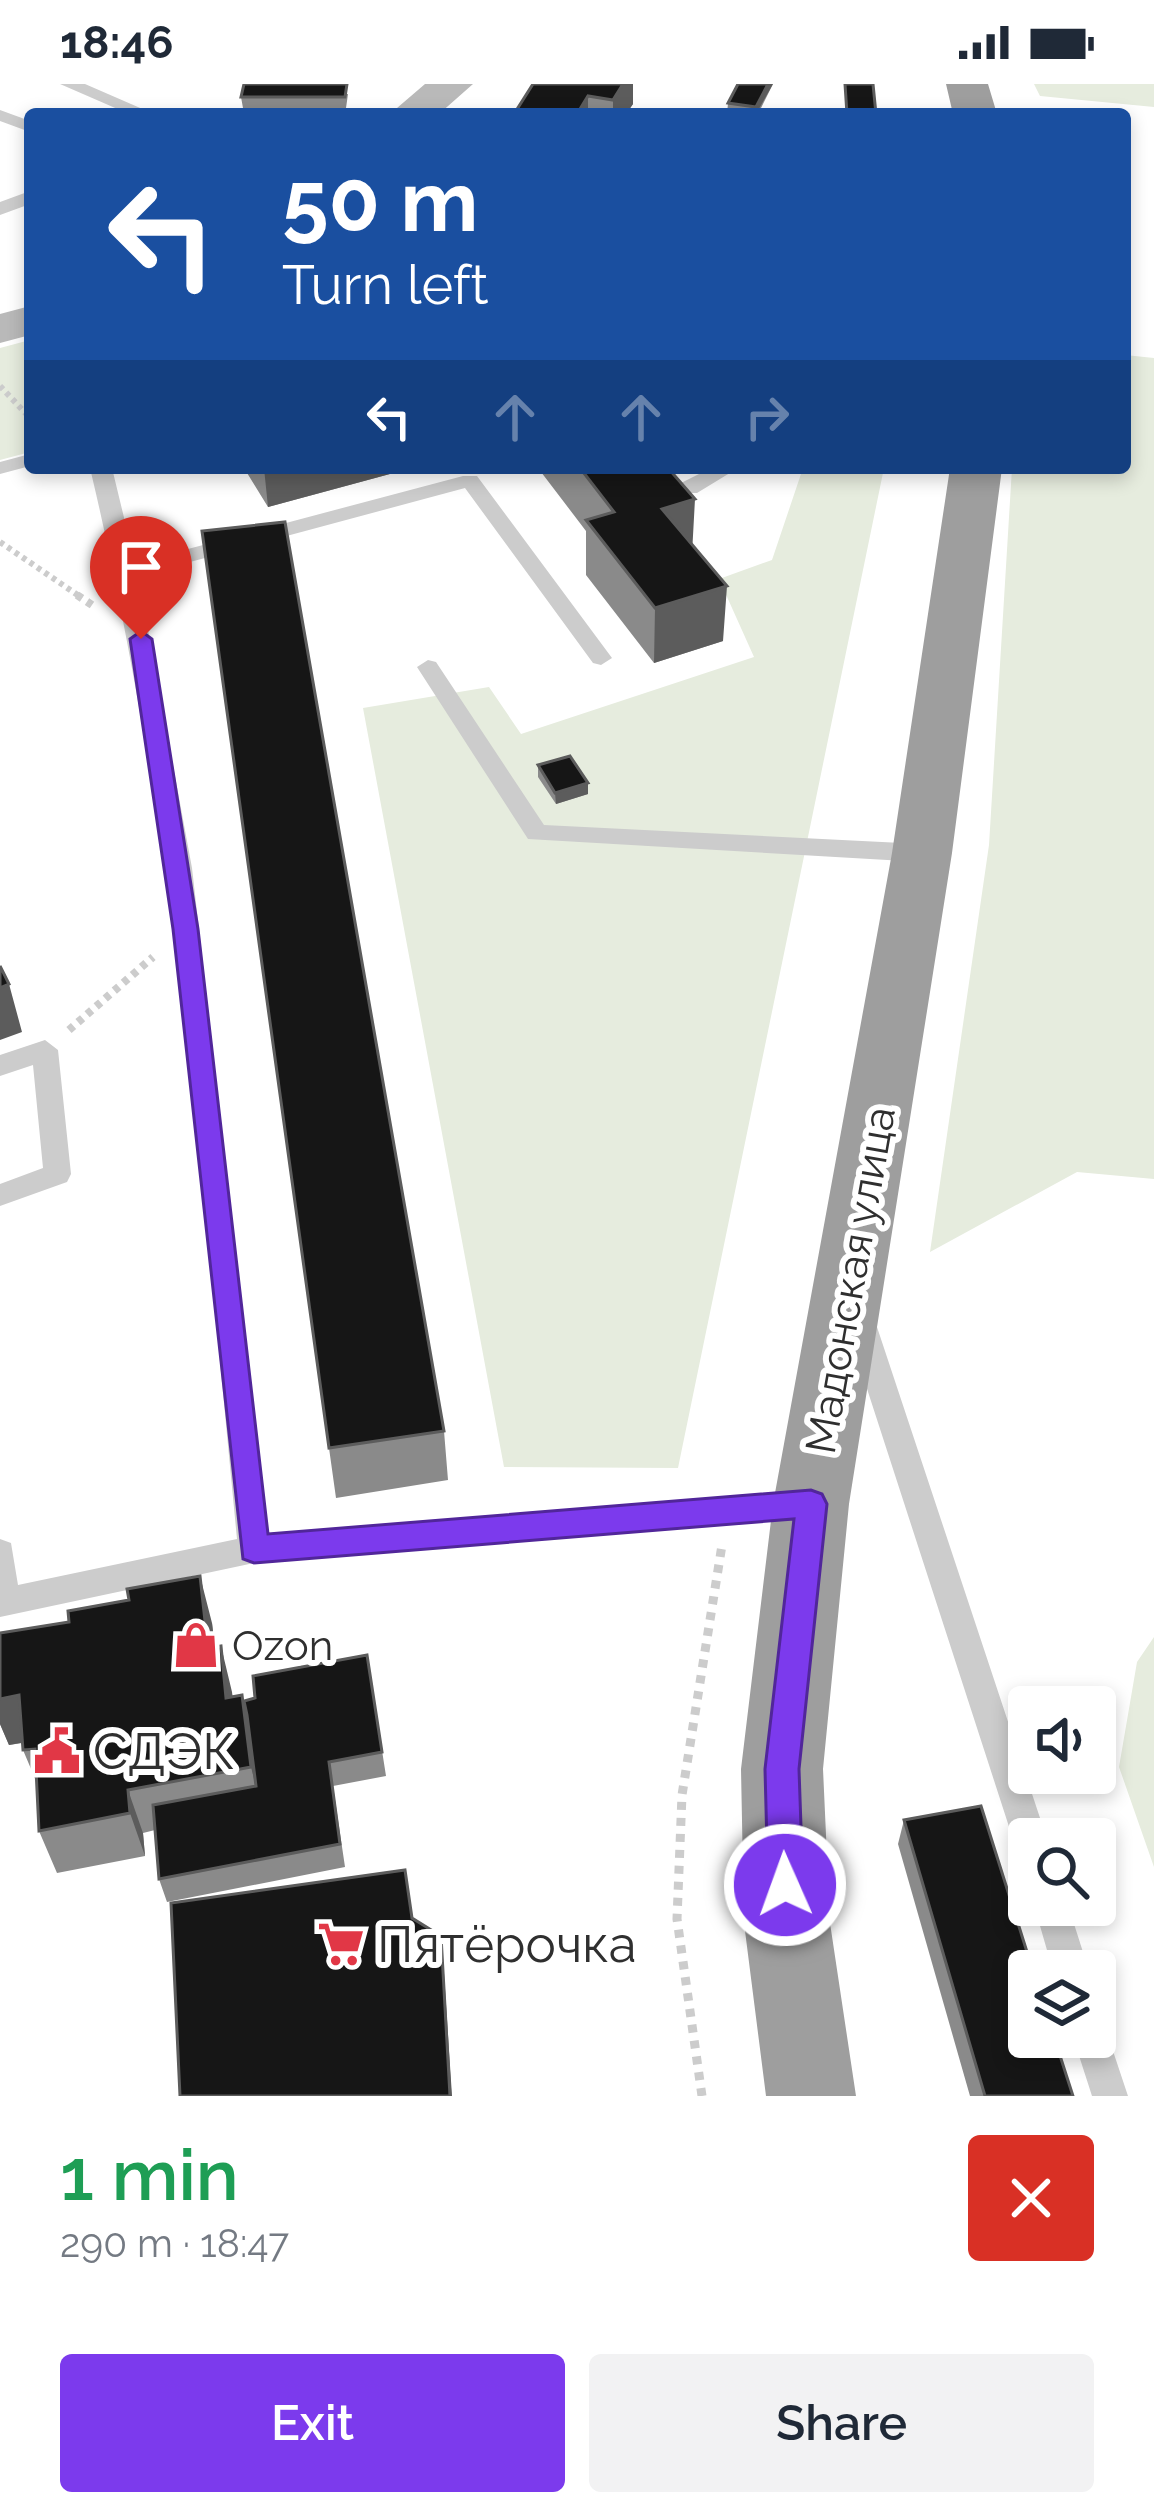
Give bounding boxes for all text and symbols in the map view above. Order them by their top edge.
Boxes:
text: 18:46 [60,16,174,69]
text: 50 m [282,152,478,251]
icon: left [84,156,240,312]
text: Turn left [282,253,489,317]
icon: left [356,384,422,450]
icon: ahead [482,384,548,450]
icon: ahead [608,384,674,450]
icon: right [734,384,800,450]
pin [90,516,192,639]
icon: arrive [108,534,174,600]
street label: Мадонская улица [796,1103,905,1457]
shop icon: Ozon [171,1620,221,1670]
place label: Ozon [232,1621,333,1670]
map controls [1008,1686,1116,2058]
button: sound [1008,1686,1116,1794]
place label: СДЭК [93,1721,235,1781]
public building icon: СДЭК [32,1726,82,1776]
button: search [1008,1818,1116,1926]
position arrow [722,1822,848,1948]
place label: Пятёрочка [377,1914,636,1974]
supermarket icon: Пятёрочка [316,1919,366,1969]
button: layers [1008,1950,1116,2058]
text: 1 min [60,2132,239,2217]
button: close [968,2135,1094,2261]
text: 290 m · 18:47 [60,2220,289,2266]
button: Exit [60,2354,565,2492]
button: Share [589,2354,1094,2492]

